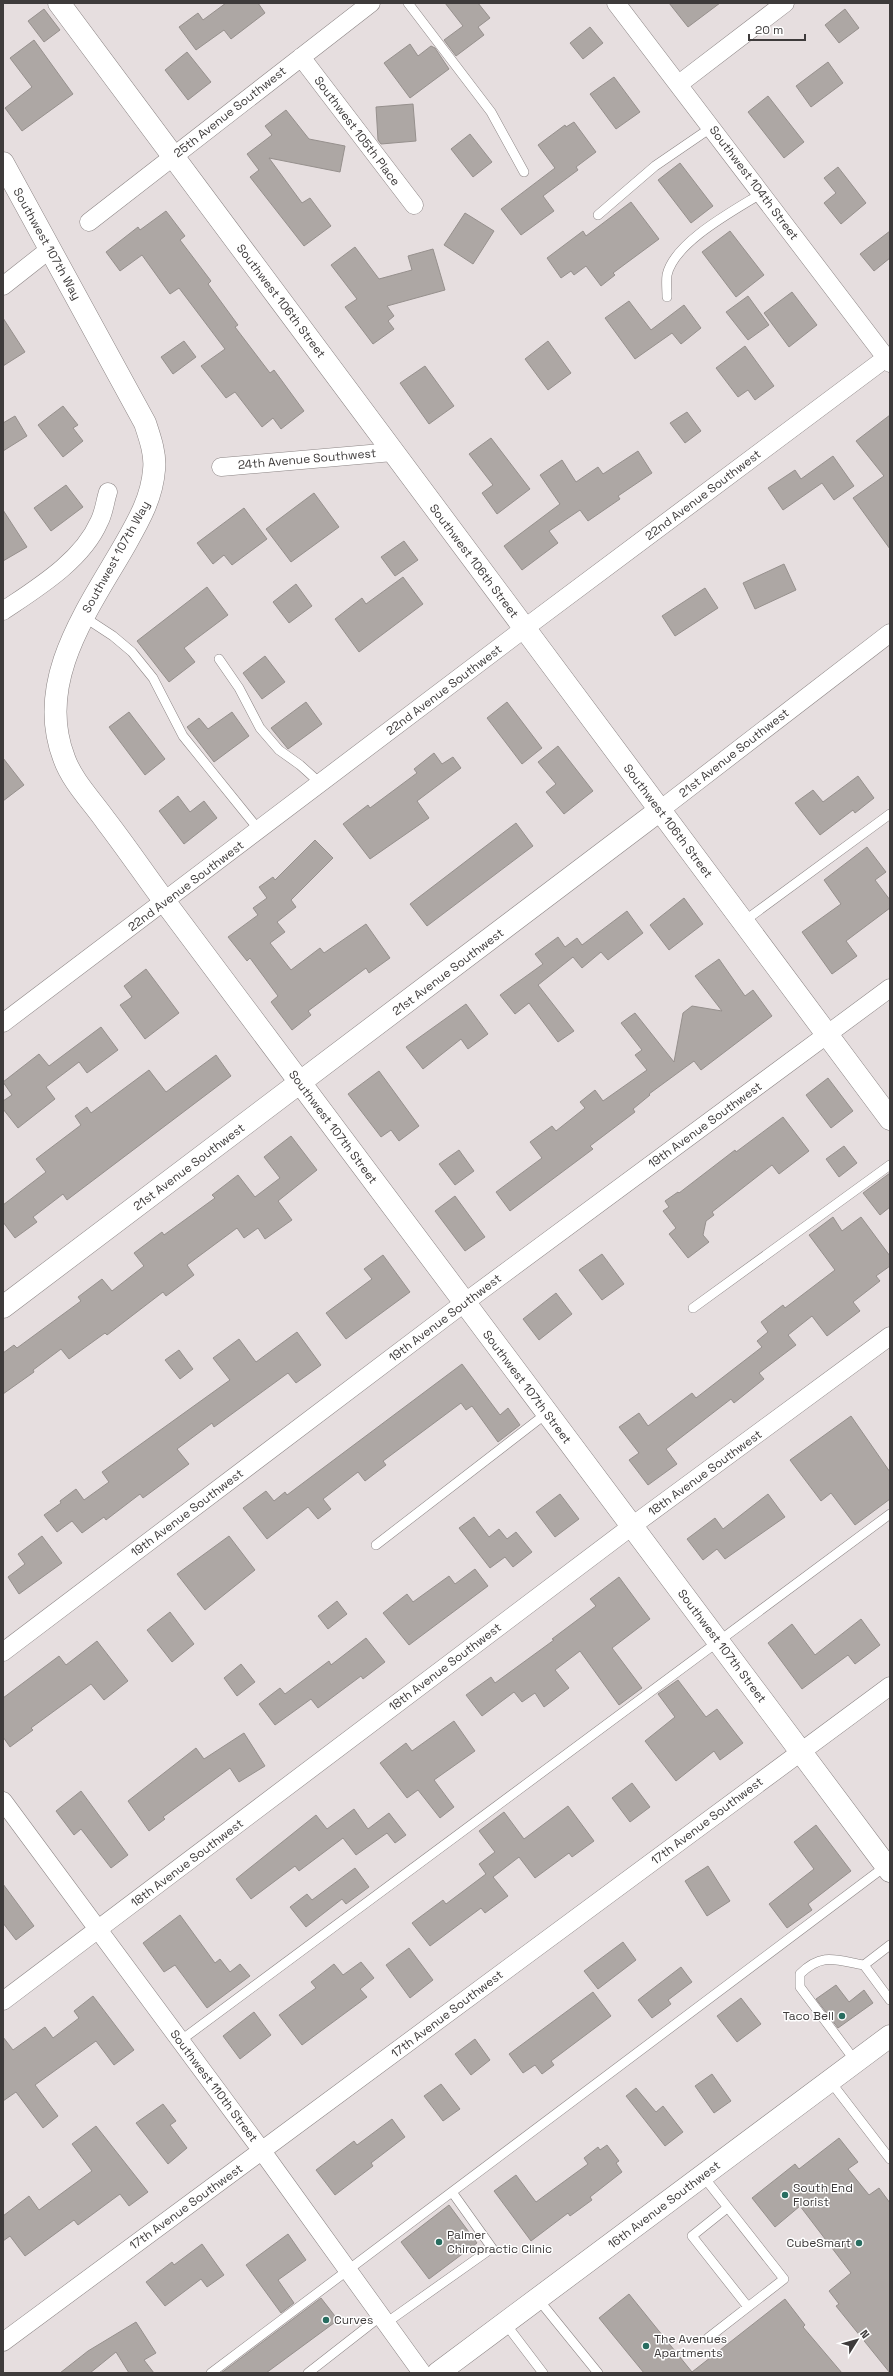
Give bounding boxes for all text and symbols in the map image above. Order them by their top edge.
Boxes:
scale bar [749,16,805,42]
text: 20 m [755,22,783,38]
street label: 25th Avenue Southwest [170,63,290,161]
street label: Southwest 105th Place [310,73,404,189]
street label: Southwest 104th Street [706,123,802,243]
street label: Southwest 107th Way [9,185,85,303]
street label: Southwest 106th Street [233,241,329,361]
street label: 24th Avenue Southwest [237,445,377,473]
street label: 22nd Avenue Southwest [642,446,764,544]
street label: Southwest 107th Way [78,498,154,616]
street label: Southwest 106th Street [426,501,522,621]
street label: 22nd Avenue Southwest [383,641,505,739]
street label: 21st Avenue Southwest [676,705,792,801]
street label: Southwest 106th Street [620,761,716,881]
street label: 22nd Avenue Southwest [125,837,247,935]
street label: 21st Avenue Southwest [389,925,507,1019]
street label: Southwest 107th Street [285,1067,381,1187]
street label: 19th Avenue Southwest [645,1078,765,1172]
street label: 21st Avenue Southwest [130,1120,248,1214]
street label: 19th Avenue Southwest [386,1270,504,1366]
street label: Southwest 107th Street [479,1327,575,1447]
street label: 18th Avenue Southwest [645,1426,765,1520]
street label: 19th Avenue Southwest [128,1465,246,1561]
street label: Southwest 107th Street [674,1586,770,1706]
street label: 18th Avenue Southwest [385,1619,505,1715]
street label: 17th Avenue Southwest [648,1774,766,1868]
street label: 18th Avenue Southwest [127,1815,247,1911]
street label: 17th Avenue Southwest [388,1967,506,2061]
place label: Taco Bell [783,2008,834,2024]
marker: Taco Bell [837,2011,847,2021]
street label: Southwest 110th Street [166,2027,262,2145]
street label: 16th Avenue Southwest [605,2157,723,2253]
street label: 17th Avenue Southwest [126,2160,246,2254]
place label: South End Florist [793,2180,853,2210]
marker: South End Florist [780,2190,790,2200]
place label: Palmer Chiropractic Clinic [447,2227,552,2257]
place label: CubeSmart [786,2235,851,2251]
marker: Palmer Chiropractic Clinic [434,2237,444,2247]
marker: CubeSmart [854,2238,864,2248]
place label: Curves [334,2312,373,2328]
marker: Curves [321,2315,331,2325]
north arrow [837,2320,877,2360]
text: N [857,2327,873,2341]
place label: The Avenues Apartments [654,2331,727,2361]
marker: The Avenues Apartments [641,2341,651,2351]

